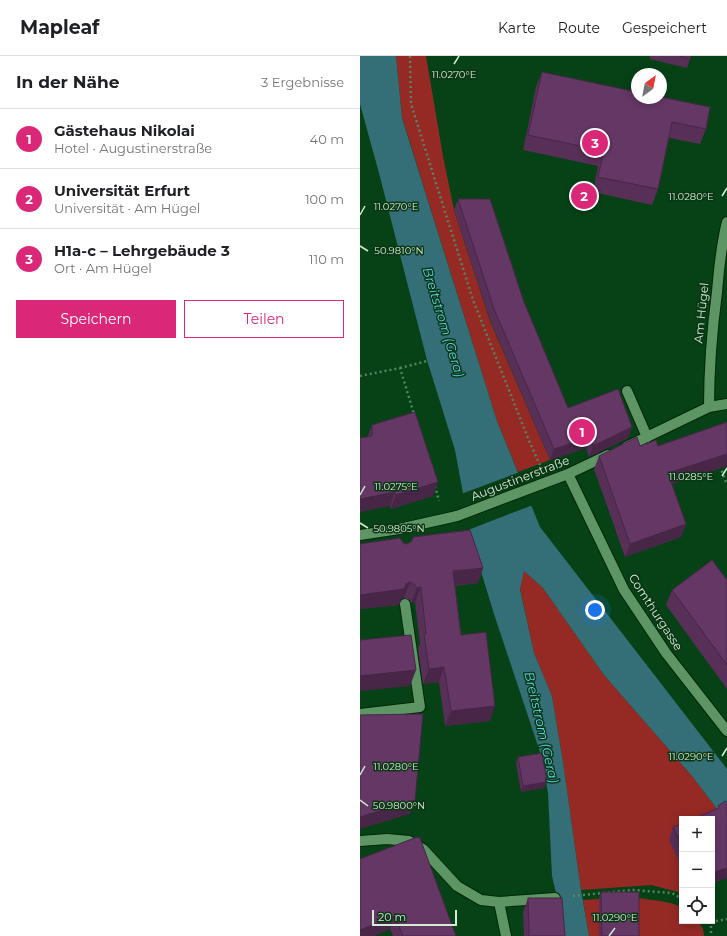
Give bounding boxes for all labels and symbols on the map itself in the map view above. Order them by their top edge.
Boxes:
text: 11.0270°E [432,68,477,81]
north arrow [631,68,667,104]
pin: 3 [582,128,608,158]
pin: 2 [571,181,597,211]
text: 11.0280°E [668,190,714,203]
text: 11.0270°E [374,200,419,213]
text: 50.9810°N [374,244,424,257]
water label: Breitstrom (Gera) [420,265,468,379]
street label: Am Hügel [690,282,712,344]
pin: 1 [569,417,595,447]
street label: Augustinerstraße [469,452,571,504]
text: 11.0285°E [669,470,713,483]
text: 11.0275°E [374,480,418,493]
text: 50.9805°N [373,522,425,535]
street label: Comthurgasse [626,571,686,653]
your location [585,600,605,620]
water label: Breitstrom (Gera) [521,670,563,784]
text: 11.0290°E [668,750,714,763]
text: 11.0280°E [373,760,419,773]
text: 50.9800°N [373,799,425,812]
scale bar [372,908,457,927]
text: 11.0290°E [592,911,638,924]

